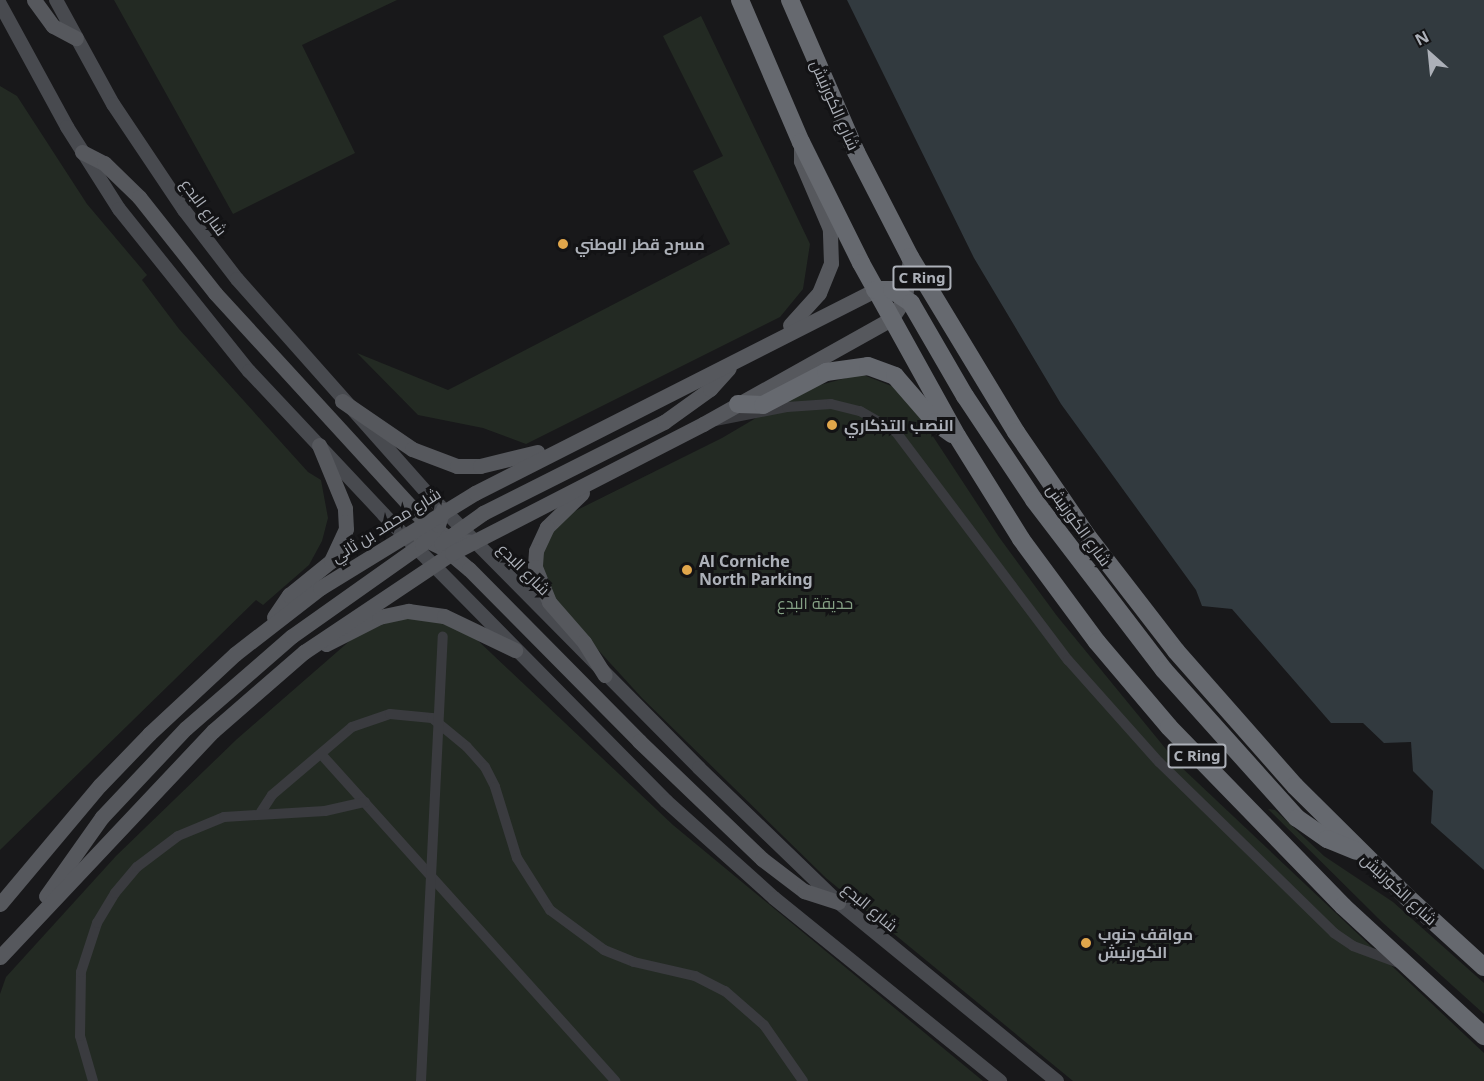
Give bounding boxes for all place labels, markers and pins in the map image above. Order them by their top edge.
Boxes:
place label: مسرح قطر الوطني [575,234,705,254]
marker: مسرح قطر الوطني [556,237,570,251]
place label: النصب التذكاري [844,415,954,435]
marker: النصب التذكاري [825,418,839,432]
place label: Al Corniche North Parking [699,551,813,589]
marker: Al Corniche North Parking [680,563,694,577]
place label: مواقف جنوب الكورنيش [1098,924,1193,962]
marker: مواقف جنوب الكورنيش [1079,936,1093,950]

